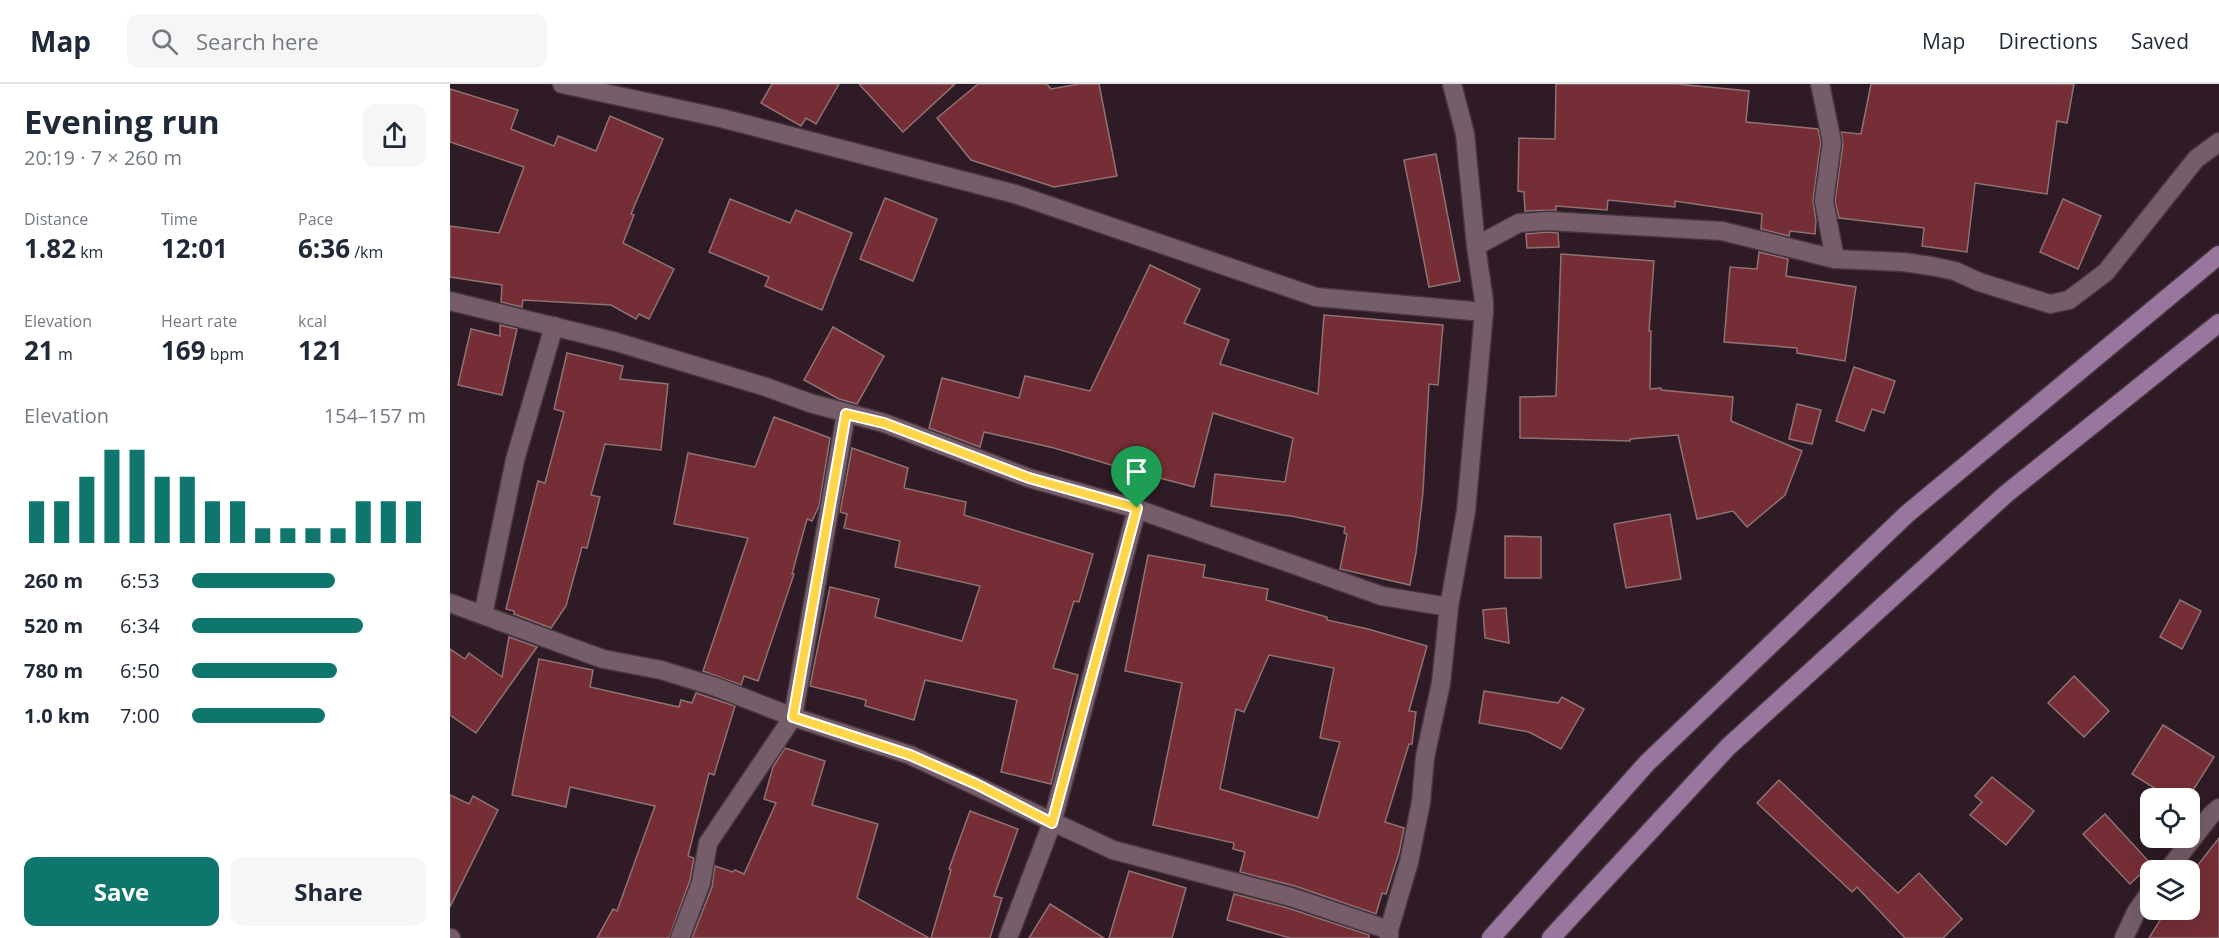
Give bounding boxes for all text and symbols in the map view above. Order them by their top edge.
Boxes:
search box [127,14,547,68]
text: Map [30,22,91,60]
icon: search [148,25,181,58]
text: Search here [196,26,319,56]
text: Map [1922,27,1965,55]
text: Directions [1998,27,2098,55]
text: Saved [2131,27,2189,55]
text: Evening run [24,99,220,144]
button: share [363,104,426,167]
text: 20:19 · 7 × 260 m [24,144,182,171]
text: Distance [24,208,88,230]
text: Time [161,208,198,230]
text: Pace [298,208,333,230]
text: 1.82 [24,230,76,266]
text: 12:01 [161,230,228,266]
text: 6:36 [298,230,350,266]
text: km [76,241,103,263]
text: /km [350,241,383,263]
text: Elevation [24,310,92,332]
text: Heart rate [161,310,237,332]
text: kcal [298,310,327,332]
text: 21 [24,332,54,368]
text: 169 [161,332,206,368]
text: 121 [298,332,343,368]
text: m [54,343,73,365]
text: bpm [206,343,244,365]
text: Elevation [24,402,109,429]
text: 154–157 m [324,402,426,429]
pin [1111,446,1162,508]
icon: arrive [1120,455,1153,488]
text: 260 m [24,567,83,594]
text: 6:53 [120,567,160,594]
text: 520 m [24,612,83,639]
text: 6:34 [120,612,160,639]
text: 780 m [24,657,83,684]
text: 6:50 [120,657,160,684]
text: 1.0 km [24,702,90,729]
text: 7:00 [120,702,160,729]
map controls [2140,788,2200,920]
button: locate [2140,788,2200,848]
button: Save [24,857,219,926]
button: Share [231,857,426,926]
button: layers [2140,860,2200,920]

